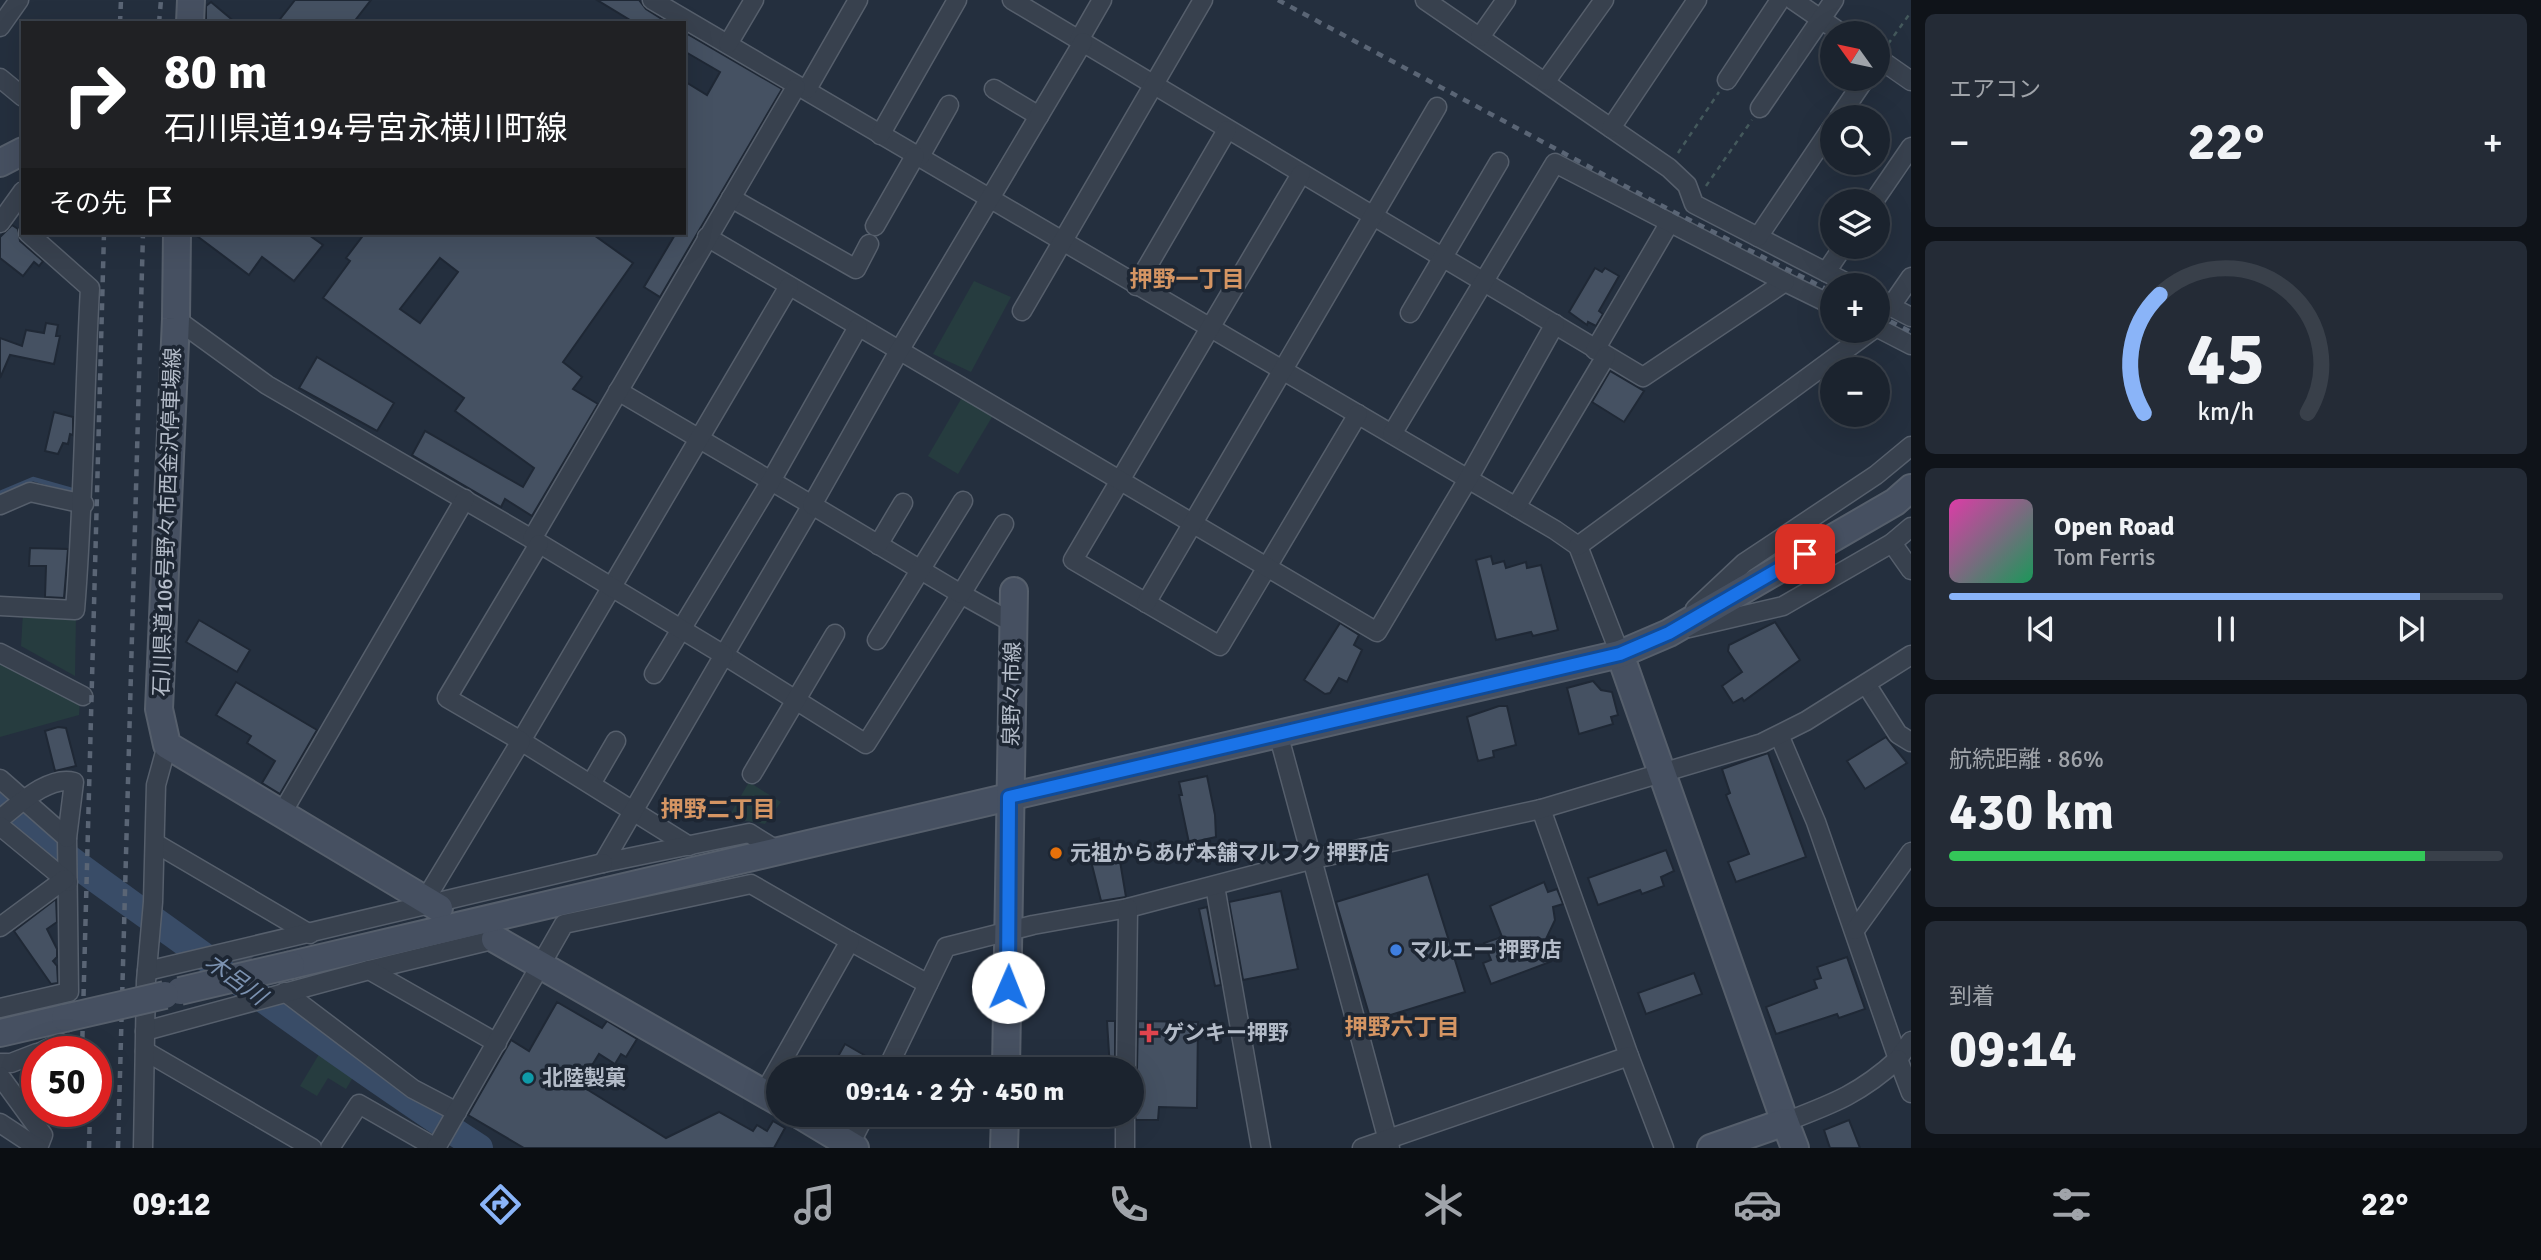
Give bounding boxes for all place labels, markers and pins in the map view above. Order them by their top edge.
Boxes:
pin [1775,524,1835,584]
place label: 元祖からあげ本舗マルフク 押野店 [1070,840,1390,866]
marker: 元祖からあげ本舗マルフク 押野店 [1048,845,1064,861]
place label: マルエー 押野店 [1410,937,1562,963]
marker: マルエー 押野店 [1388,942,1404,958]
place label: ゲンキー押野 [1163,1020,1289,1046]
marker: ゲンキー押野 [1141,1025,1157,1041]
place label: 北陸製菓 [542,1065,626,1091]
marker: 北陸製菓 [520,1070,536,1086]

